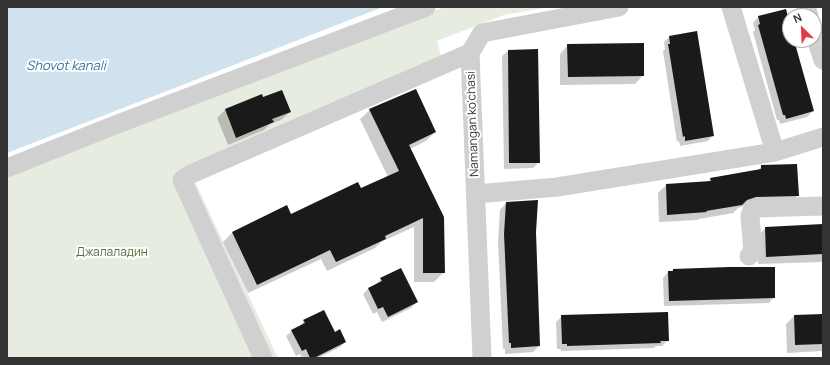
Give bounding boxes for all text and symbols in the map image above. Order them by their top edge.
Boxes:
north arrow [782,8,822,48]
text: N [791,9,804,26]
water label: Shovot kanali [26,58,106,74]
street label: Namangan ko'chasi [464,71,482,177]
park label: Джалаладин [76,246,148,260]

